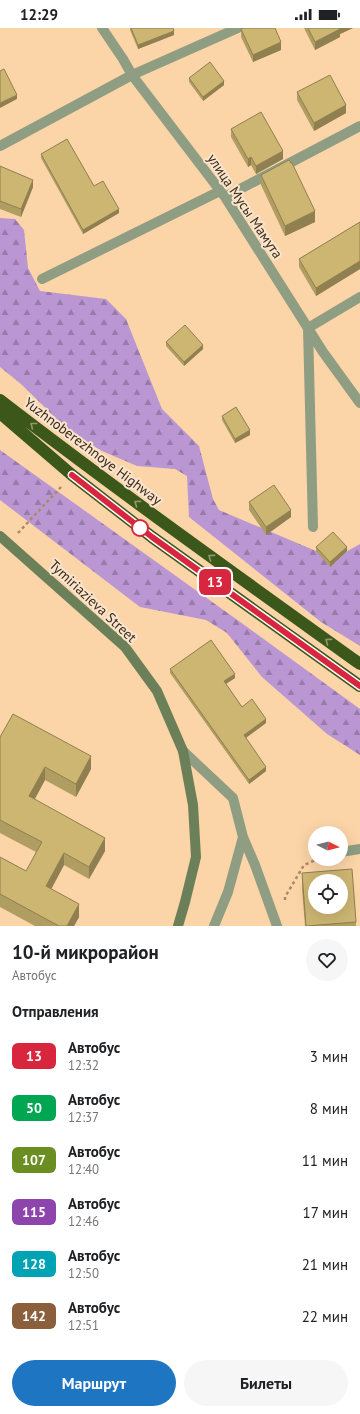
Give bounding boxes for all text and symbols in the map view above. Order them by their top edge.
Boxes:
text: 12:29 [20,5,58,24]
street label: улица Мусы Мамута [203,150,287,262]
street label: Yuzhnoberezhnoye Highway [20,393,166,509]
one-way arrow [31,423,38,430]
one-way arrow [135,501,142,508]
unlabelled marker [131,519,149,537]
one-way arrow [209,555,216,562]
street label: Tymiriazieva Street [46,556,141,646]
line badge: 13 [197,569,233,595]
text: 13 [207,573,223,591]
one-way arrow [326,639,333,646]
north arrow [308,826,348,866]
map controls [308,826,348,914]
button: locate [308,874,348,914]
button: heart [306,939,348,981]
text: 10-й микрорайон [12,940,159,964]
text: Автобус [12,967,57,984]
text: Отправления [12,1002,99,1021]
text: Автобус [68,1038,120,1057]
text: 13 [26,1047,42,1065]
text: 3 мин [310,1047,348,1066]
text: 12:32 [68,1057,99,1074]
text: Автобус [68,1090,120,1109]
text: 50 [26,1099,42,1117]
text: 8 мин [310,1099,348,1118]
text: 12:37 [68,1109,99,1126]
text: Автобус [68,1142,120,1161]
text: 107 [22,1151,46,1169]
text: 11 мин [302,1151,348,1170]
text: 12:40 [68,1161,99,1178]
text: Автобус [68,1194,120,1213]
text: 115 [22,1203,46,1221]
text: 17 мин [302,1203,348,1222]
text: 12:46 [68,1213,99,1230]
text: Автобус [68,1246,120,1265]
text: 128 [22,1255,46,1273]
text: 21 мин [302,1255,348,1274]
text: 12:50 [68,1265,99,1282]
text: Автобус [68,1298,120,1317]
text: 142 [22,1307,46,1325]
text: 22 мин [302,1307,348,1326]
text: 12:51 [68,1317,99,1334]
button: Маршрут [12,1360,176,1406]
button: Билеты [184,1360,348,1406]

